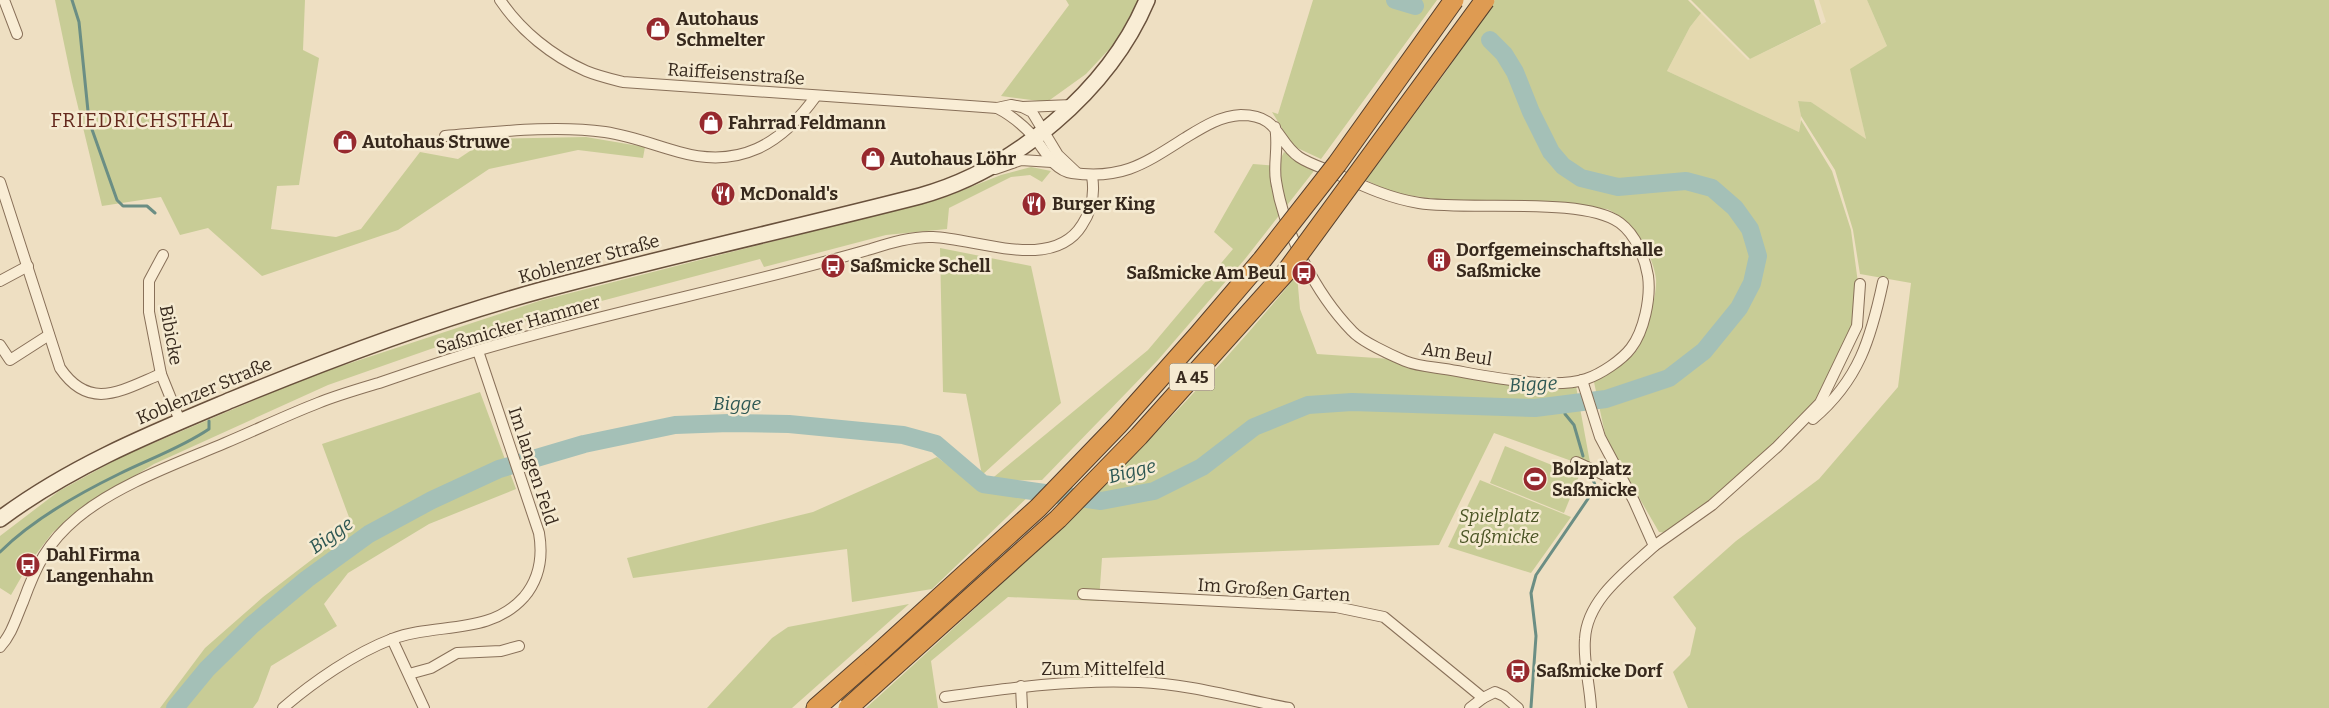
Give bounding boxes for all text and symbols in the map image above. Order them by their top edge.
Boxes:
place label: Autohaus Schmelter [676,8,766,51]
shop icon: Autohaus Schmelter [645,16,671,42]
street label: Raiffeisenstraße [667,58,805,90]
district label: FRIEDRICHSTHAL [50,108,234,132]
shop icon: Fahrrad Feldmann [698,110,724,136]
place label: Fahrrad Feldmann [728,112,886,134]
shop icon: Autohaus Struwe [332,129,358,155]
place label: Autohaus Struwe [362,131,510,153]
shop icon: Autohaus Löhr [860,146,886,172]
place label: Autohaus Löhr [890,148,1017,170]
restaurant icon: McDonald's [710,181,736,207]
place label: McDonald's [740,183,838,205]
restaurant icon: Burger King [1021,191,1047,217]
place label: Burger King [1052,193,1156,215]
street label: Koblenzer Straße [516,230,662,288]
place label: Dorfgemeinschaftshalle Saßmicke [1456,239,1663,282]
building icon: Dorfgemeinschaftshalle Saßmicke [1426,247,1452,273]
bus stop icon: Saßmicke Schell [820,253,846,279]
place label: Saßmicke Schell [850,255,991,277]
bus stop icon: Saßmicke Am Beul [1291,260,1317,286]
place label: Saßmicke Am Beul [1126,262,1286,284]
street label: Saßmicker Hammer [433,291,603,359]
street label: Bibicke [155,303,187,367]
street label: Am Beul [1420,338,1494,370]
street label: Koblenzer Straße [133,353,275,429]
road number: A 45 [1170,364,1214,391]
water label: Bigge [1508,371,1558,397]
water label: Bigge [713,392,762,415]
street label: Im langen Feld [504,404,563,528]
water label: Bigge [1106,454,1159,488]
place label: Bolzplatz Saßmicke [1552,458,1637,501]
sports icon: Bolzplatz Saßmicke [1522,466,1548,492]
park label: Spielplatz Saßmicke [1459,505,1540,548]
water label: Bigge [305,511,358,558]
place label: Dahl Firma Langenhahn [46,544,154,587]
bus stop icon: Dahl Firma Langenhahn [15,552,41,578]
street label: Im Großen Garten [1197,574,1352,606]
street label: Zum Mittelfeld [1041,658,1165,680]
bus stop icon: Saßmicke Dorf [1505,658,1531,684]
place label: Saßmicke Dorf [1536,660,1664,682]

